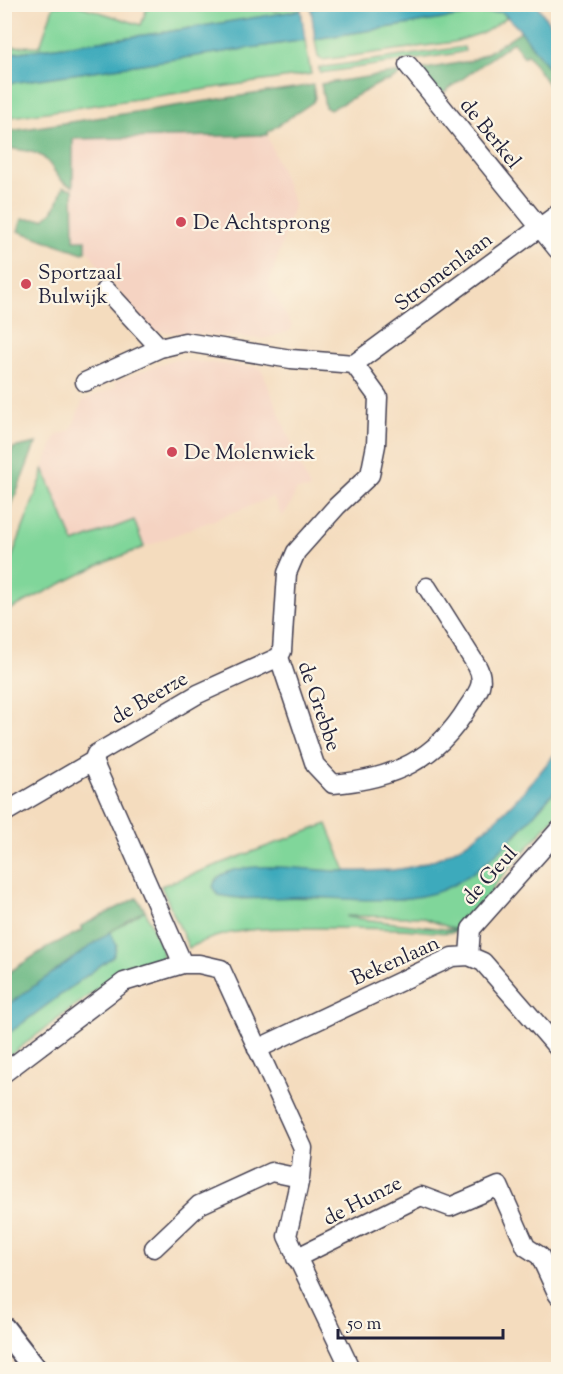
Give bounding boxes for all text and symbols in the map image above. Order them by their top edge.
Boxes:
street label: de Berkel [452,92,527,176]
place label: De Achtsprong [193,209,330,239]
marker: De Achtsprong [174,215,188,229]
street label: Stromenlaan [389,226,500,319]
place label: Sportzaal Bulwijk [38,259,122,313]
marker: Sportzaal Bulwijk [19,277,33,291]
place label: De Molenwiek [184,439,316,469]
marker: De Molenwiek [165,445,179,459]
street label: de Grebbe [289,658,347,756]
street label: de Beerze [106,665,194,733]
street label: de Geul [456,840,525,913]
street label: Bekenlaan [347,929,445,995]
street label: de Hunze [318,1169,407,1234]
scale bar [338,1302,503,1340]
text: 50 m [346,1312,382,1338]

